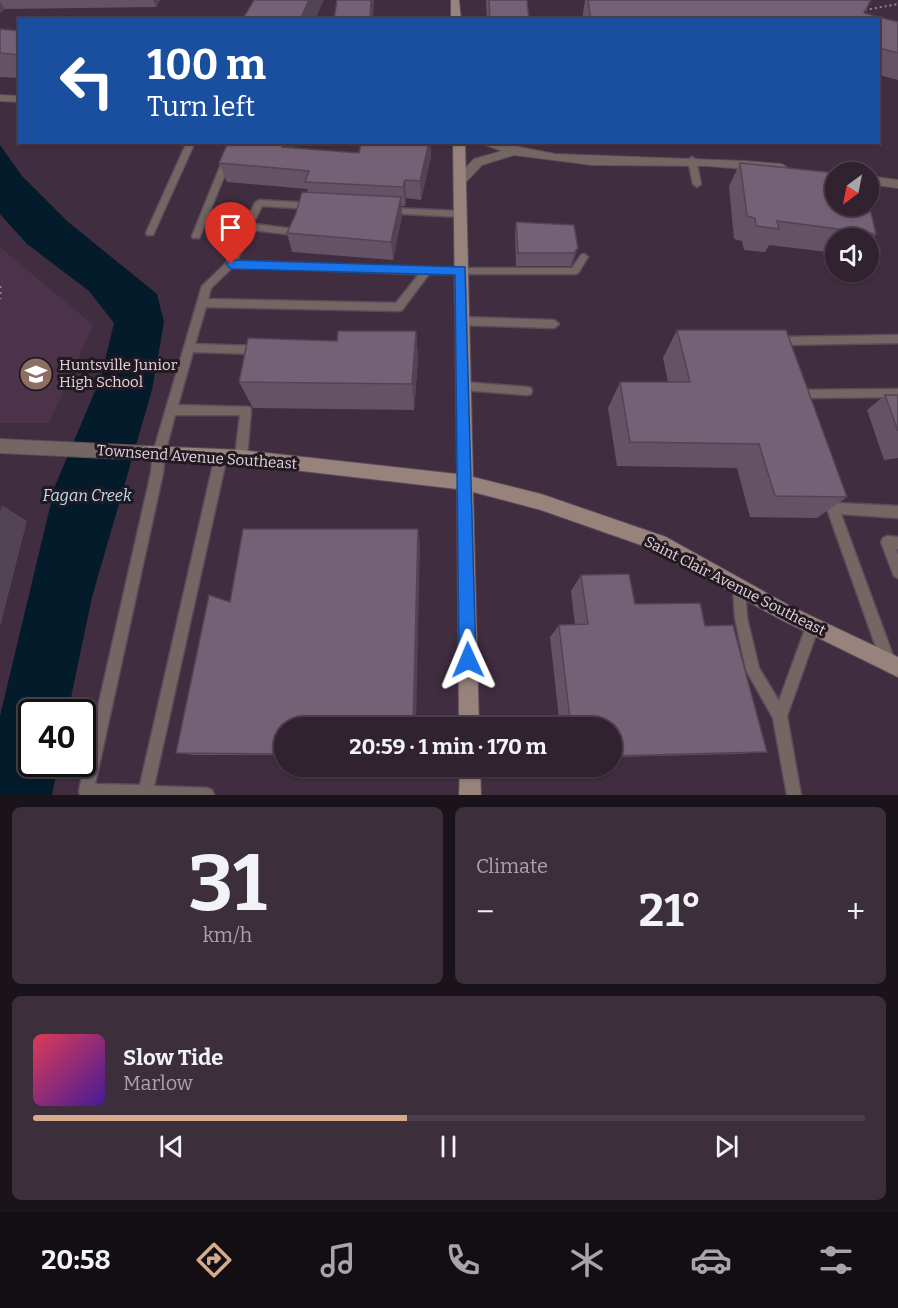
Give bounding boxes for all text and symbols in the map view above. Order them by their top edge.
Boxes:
text: 100 m [147,40,266,90]
icon: left [48,42,126,120]
text: Turn left [147,91,255,123]
north arrow [825,162,879,216]
map controls [825,162,879,282]
pin [205,202,256,264]
icon: arrive [214,211,247,244]
button: sound [825,228,879,282]
school or university icon: Huntsville Junior High School [18,356,54,392]
place label: Huntsville Junior High School [59,356,178,391]
street label: Townsend Avenue Southeast [96,441,298,473]
water label: Fagan Creek [42,486,132,505]
street label: Saint Clair Avenue Southeast [641,532,829,640]
position arrow [436,628,500,692]
speed limit sign: 40 [18,699,96,777]
text: 20:59 · 1 min · 170 m [349,733,547,760]
text: 31 [188,837,267,931]
text: Climate [476,854,548,878]
text: 21° [639,884,702,938]
text: − [476,892,494,932]
text: + [846,892,865,932]
text: km/h [203,923,252,947]
text: Slow Tide [123,1044,223,1071]
text: Marlow [123,1071,193,1095]
icon: previous [155,1130,188,1163]
icon: pause [432,1130,465,1163]
icon: next [710,1130,743,1163]
icon: directions [193,1239,235,1281]
icon: music [317,1239,359,1281]
icon: phone [442,1239,484,1281]
icon: climate [566,1239,608,1281]
icon: car [690,1239,732,1281]
icon: filters [815,1239,857,1281]
text: 20:58 [41,1244,111,1276]

